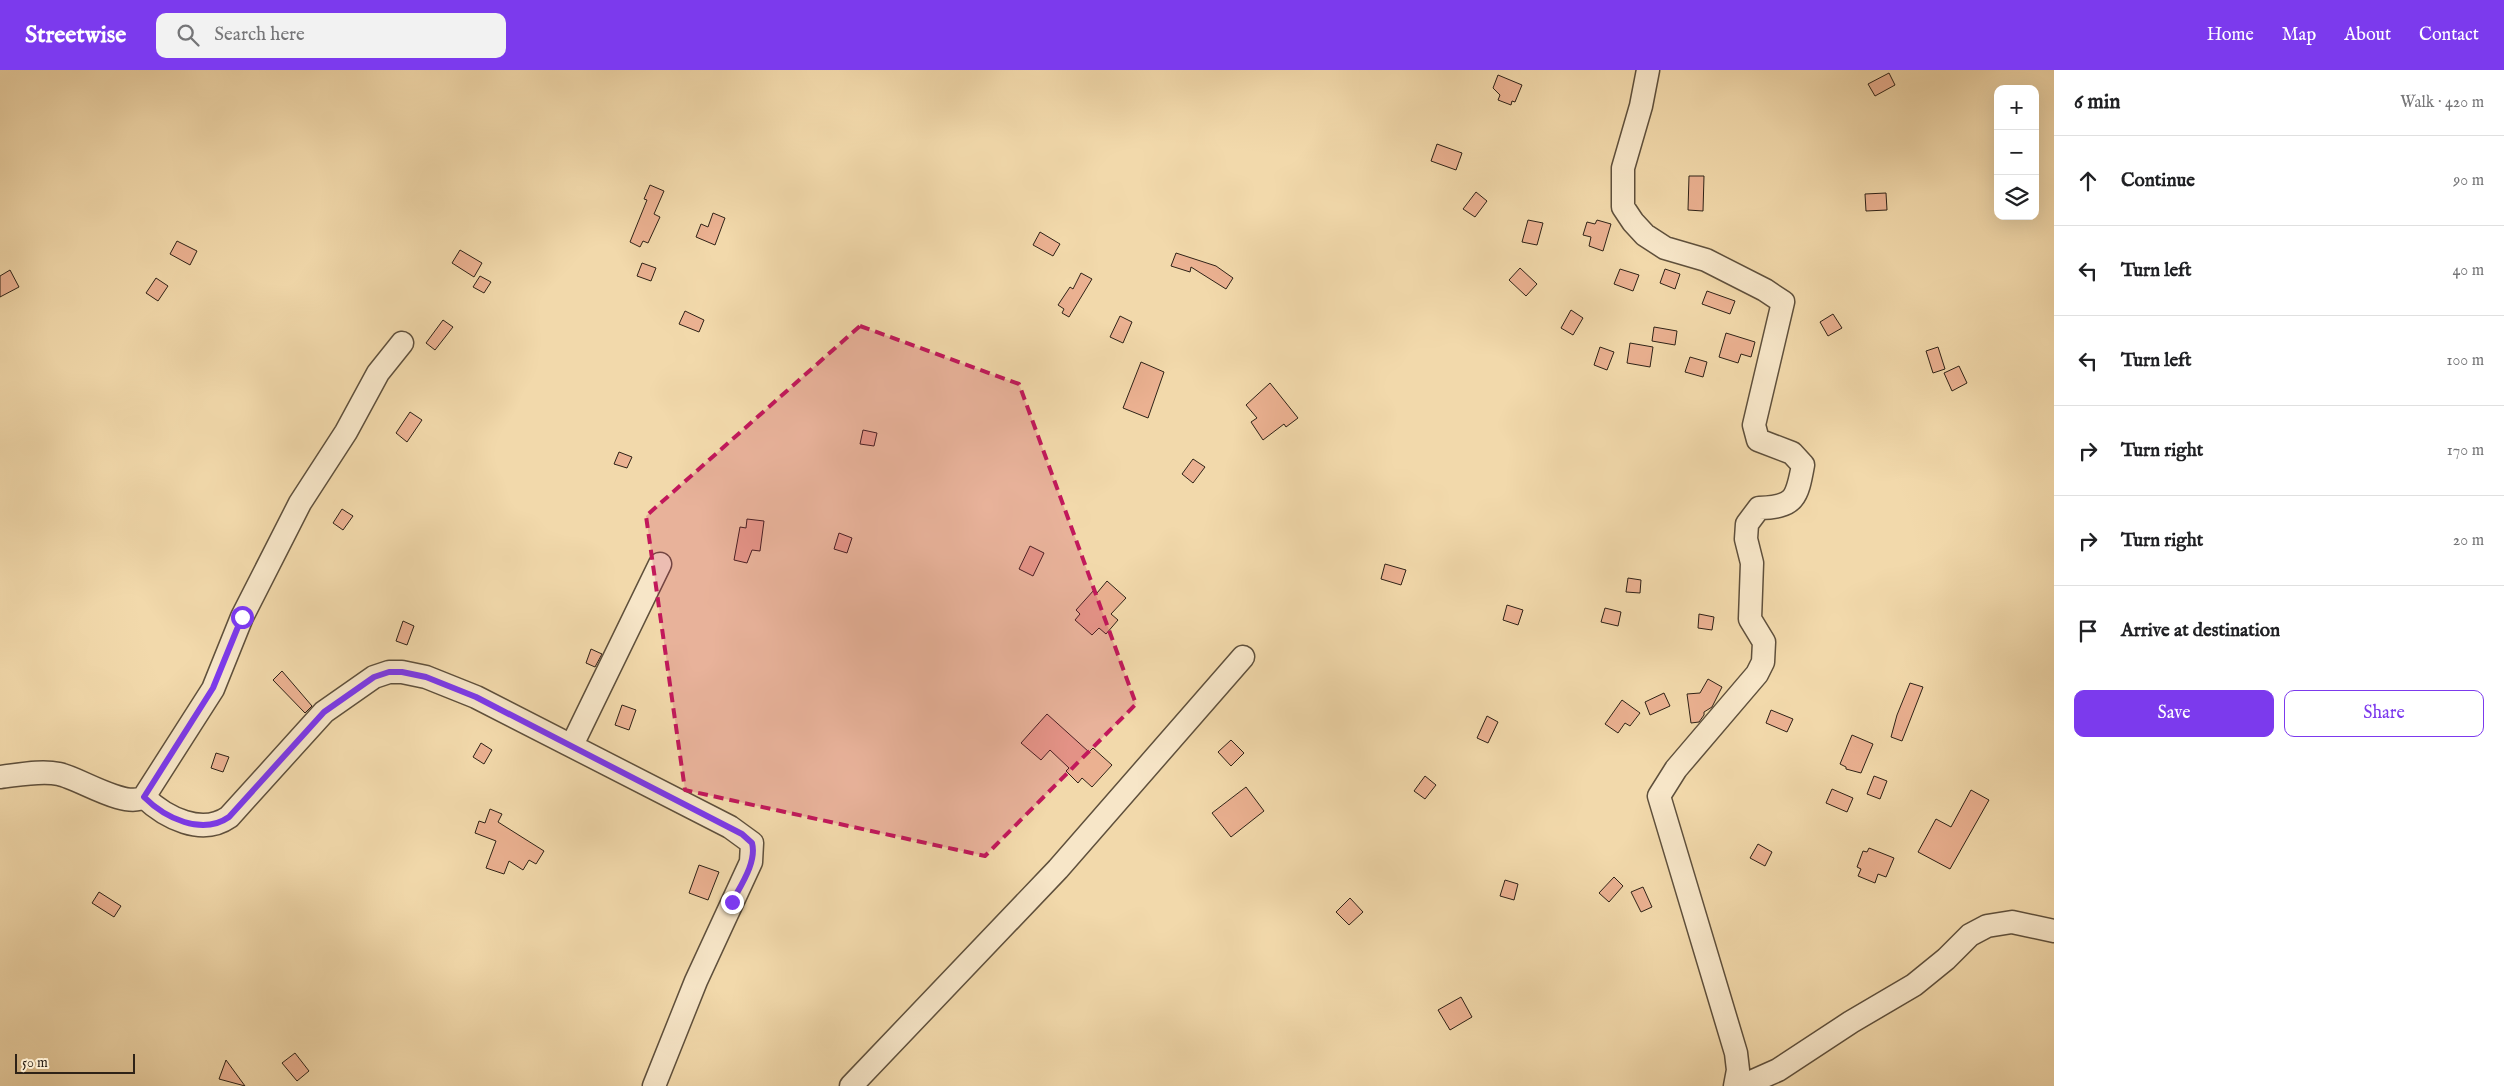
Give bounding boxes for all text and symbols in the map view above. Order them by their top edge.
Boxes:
search box [156,13,506,58]
text: Streetwise [25,20,126,51]
icon: search [174,21,202,49]
text: Search here [214,23,305,47]
text: Home [2207,24,2254,47]
text: Map [2282,24,2316,47]
text: About [2344,24,2391,47]
text: Contact [2419,24,2479,47]
map controls [1994,85,2039,220]
button: + [1994,85,2039,130]
text: 6 min [2074,89,2120,116]
text: Walk · 420 m [2400,93,2484,113]
button: − [1994,130,2039,175]
icon: ahead [2074,167,2102,195]
text: Continue [2121,169,2195,193]
text: 90 m [2453,171,2484,191]
button: layers [1994,175,2039,220]
icon: left [2074,257,2102,285]
text: Turn left [2121,259,2192,283]
text: 40 m [2452,261,2484,281]
icon: left [2074,347,2102,375]
text: Turn left [2121,349,2192,373]
text: 100 m [2447,351,2484,371]
icon: right [2074,437,2102,465]
text: Turn right [2121,439,2203,463]
text: 170 m [2447,441,2484,461]
icon: right [2074,527,2102,555]
text: Turn right [2121,529,2203,553]
text: 20 m [2453,531,2484,551]
route start [231,606,254,629]
icon: arrive [2074,617,2102,645]
text: Arrive at destination [2121,619,2280,643]
button: Save [2074,690,2274,737]
button: Share [2284,690,2484,737]
route end [721,891,744,914]
scale bar [15,1051,135,1074]
text: 50 m [22,1054,48,1072]

